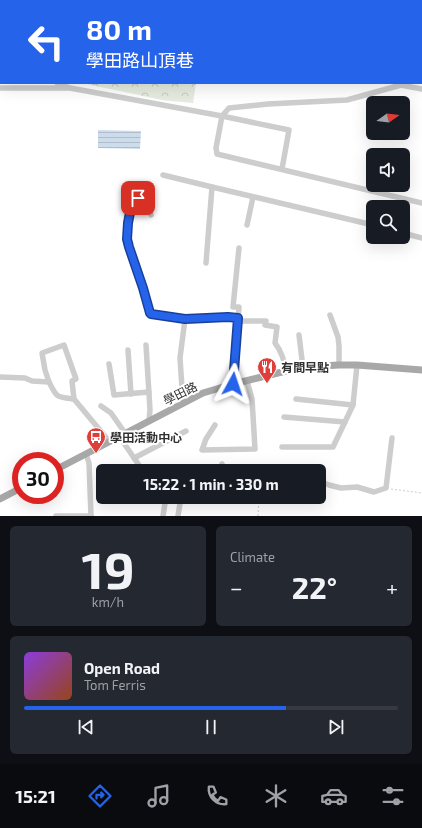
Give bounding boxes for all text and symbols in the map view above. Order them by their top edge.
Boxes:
text: 80 m [86,12,152,46]
icon: left [20,16,72,68]
text: 學田路山頂巷 [86,49,194,71]
north arrow [366,96,410,140]
map controls [366,96,410,244]
button: sound [366,148,410,192]
pin [121,181,155,215]
icon: arrive [127,187,149,209]
button: search [366,200,410,244]
restaurant icon: 有間早點 [256,356,278,384]
place label: 有間早點 [281,360,329,374]
position arrow [212,363,254,405]
street label: 學田路 [161,379,199,407]
bus stop icon: 學田活動中心 [85,426,107,454]
place label: 學田活動中心 [110,430,182,444]
speed limit sign: 30 [12,452,64,504]
text: 15:22 · 1 min · 330 m [143,475,279,493]
text: 19 [81,537,135,599]
text: Climate [230,549,275,565]
text: 22° [292,569,337,605]
text: − [230,574,243,600]
text: + [386,574,398,600]
text: km/h [92,594,124,610]
text: Open Road [84,659,160,677]
text: Tom Ferris [84,677,146,693]
icon: previous [75,716,97,738]
icon: pause [200,716,222,738]
icon: next [325,716,347,738]
icon: directions [86,782,114,810]
icon: music [145,782,173,810]
icon: phone [203,782,231,810]
icon: climate [262,782,290,810]
icon: car [320,782,348,810]
icon: filters [379,782,407,810]
text: 15:21 [15,785,56,807]

